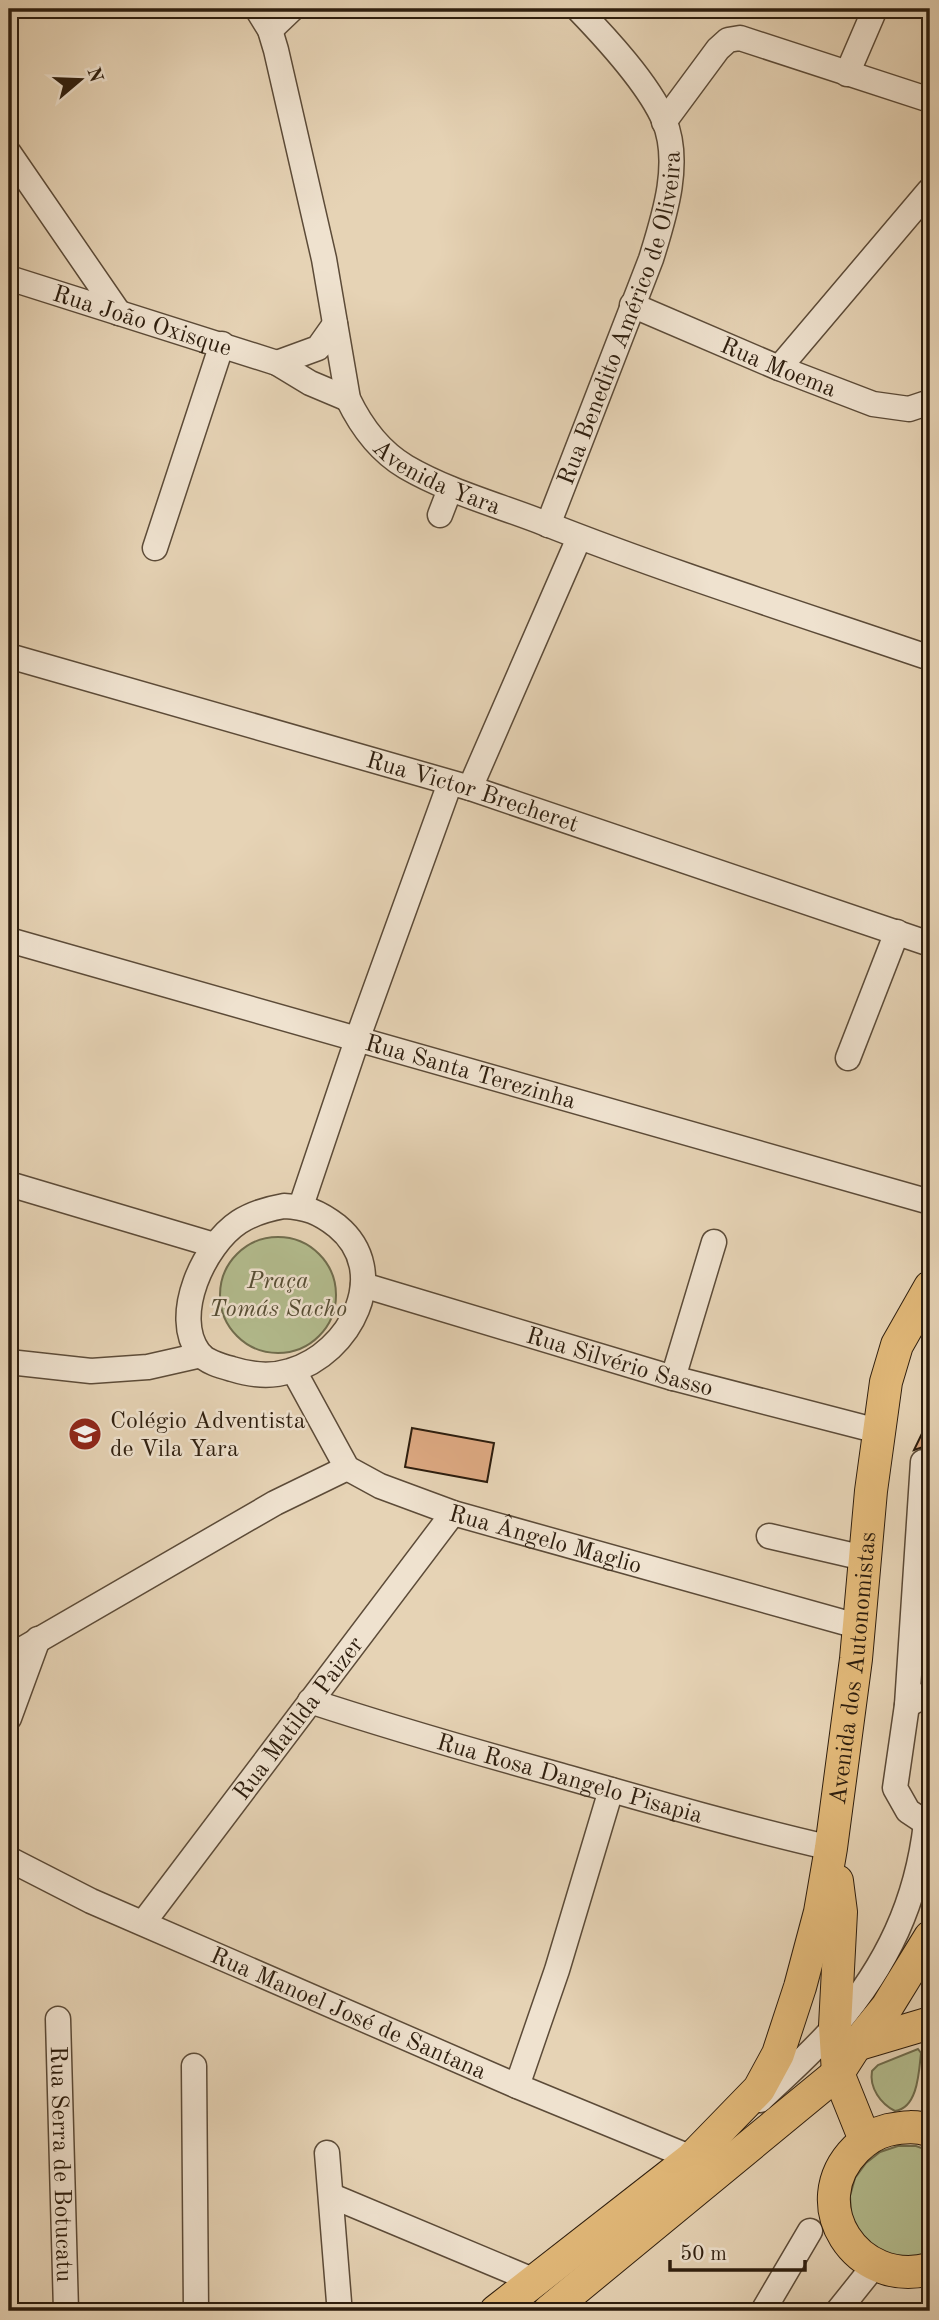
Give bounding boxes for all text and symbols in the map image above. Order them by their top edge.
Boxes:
north arrow [46,46,116,116]
text: N [82,65,105,86]
street label: Rua Benedito Américo de Oliveira [555,151,686,489]
street label: Rua João Oxisque [50,283,234,362]
street label: Rua Moema [716,334,839,403]
street label: Avenida Yara [367,436,503,520]
street label: Rua Victor Brecheret [363,749,581,838]
street label: Rua Santa Terezinha [362,1032,578,1115]
park label: Praça Tomás Sacho [209,1270,347,1322]
street label: Rua Silvério Sasso [523,1325,715,1402]
place label: Colégio Adventista de Vila Yara [110,1410,306,1462]
school or university icon: Colégio Adventista de Vila Yara [66,1415,104,1453]
street label: Rua Ângelo Maglio [446,1502,644,1579]
street label: Avenida dos Autonomistas [827,1531,881,1806]
street label: Rua Matilda Paizer [230,1633,369,1805]
street label: Rua Rosa Dangelo Pisapia [433,1731,705,1829]
street label: Rua Manoel José de Santana [206,1944,489,2085]
street label: Rua Serra de Botucatu [45,2046,75,2283]
scale bar [670,2229,804,2273]
text: 50 m [680,2244,727,2265]

